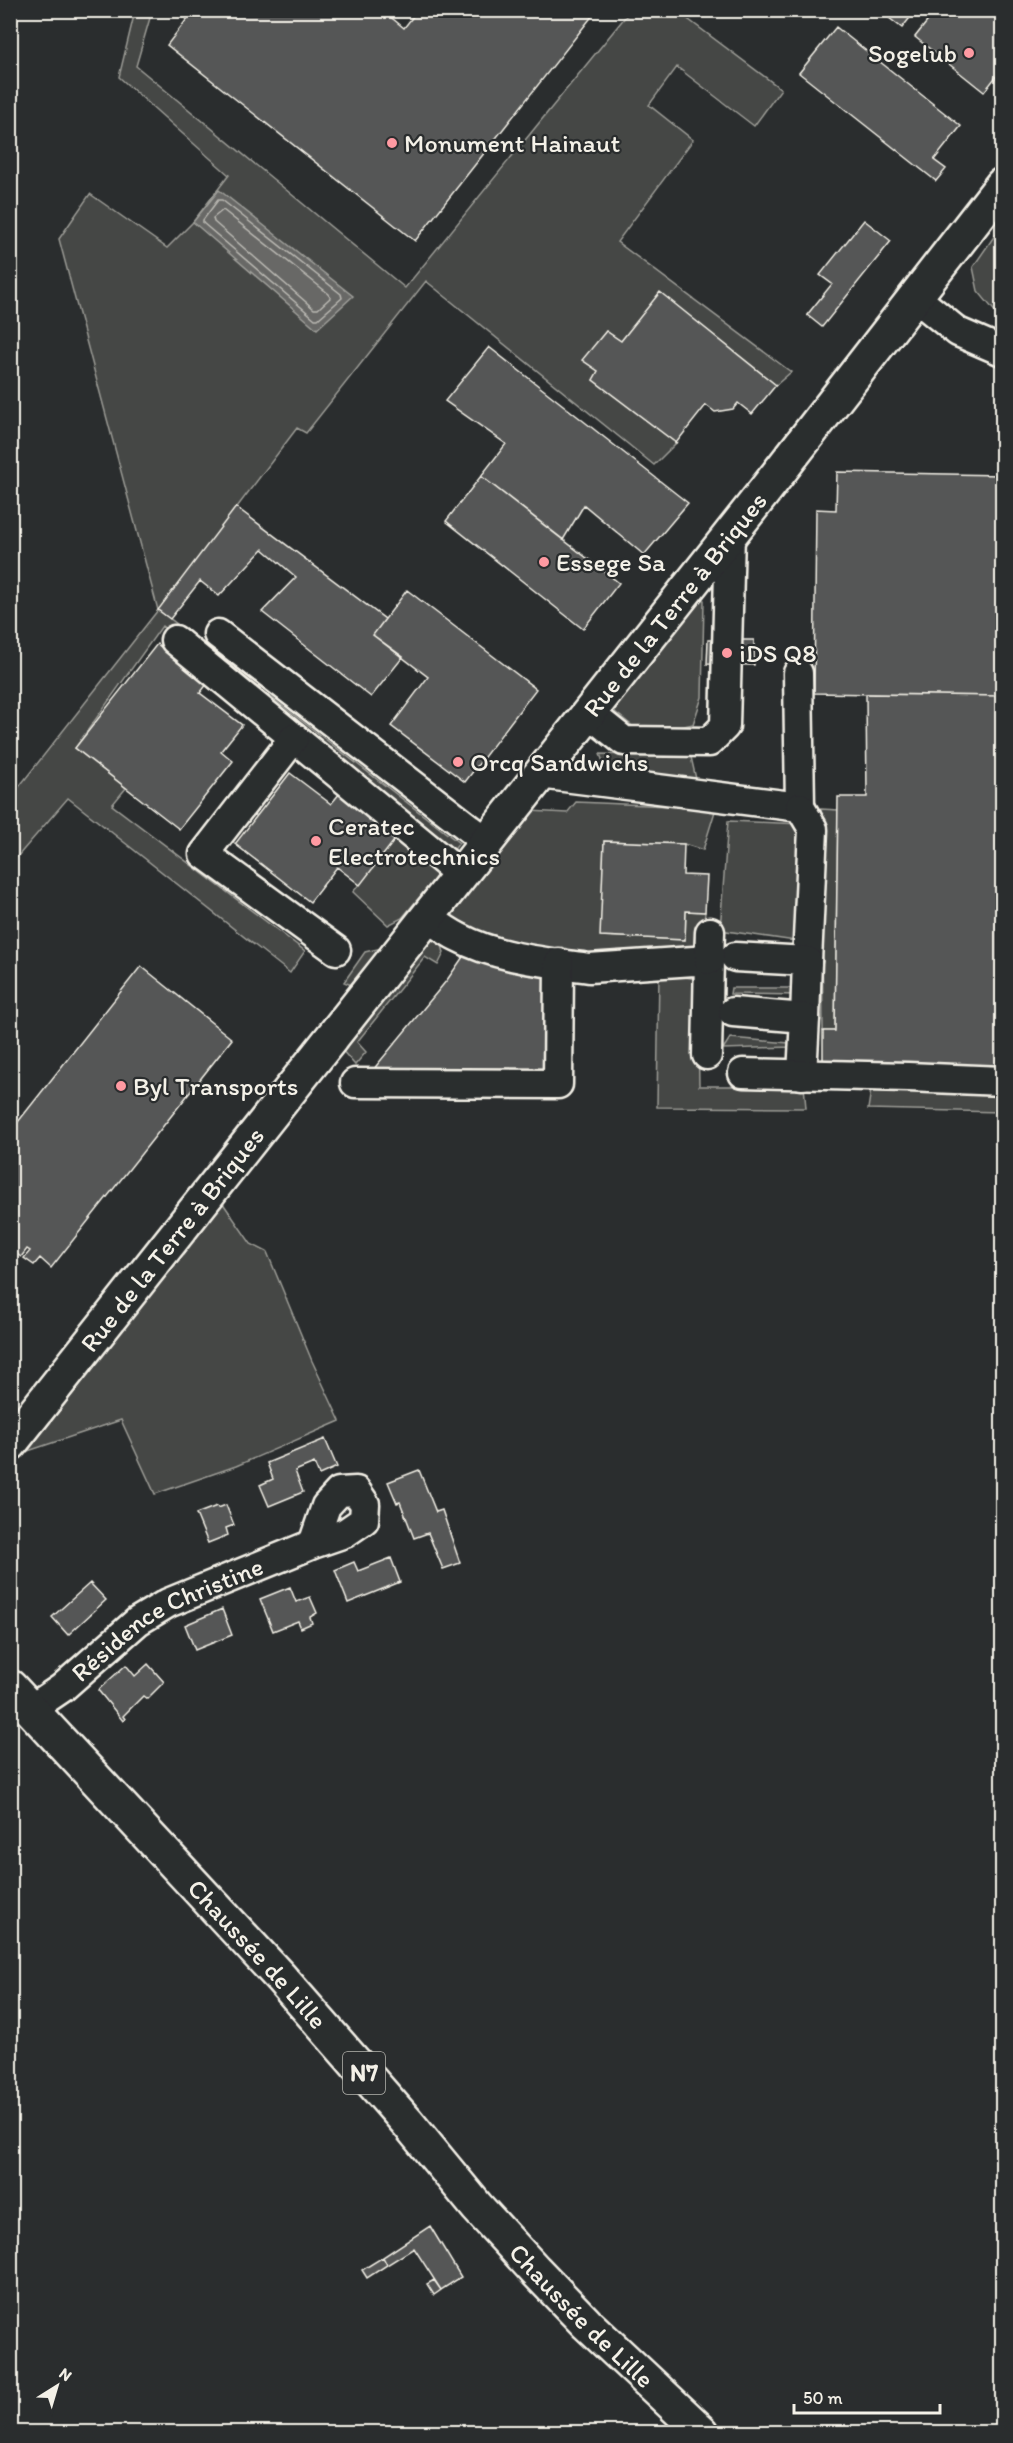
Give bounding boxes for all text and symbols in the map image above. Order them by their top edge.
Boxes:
place label: Sogelub [868,37,957,69]
marker: Sogelub [962,46,976,60]
place label: Monument Hainaut [404,127,620,159]
marker: Monument Hainaut [385,136,399,150]
street label: Rue de la Terre à Briques [576,485,774,723]
place label: Essege Sa [556,546,666,578]
marker: Essege Sa [537,555,551,569]
place label: iDS Q8 [739,637,816,669]
marker: iDS Q8 [720,646,734,660]
place label: Orcq Sandwichs [470,746,648,778]
marker: Orcq Sandwichs [451,755,465,769]
place label: Ceratec Electrotechnics [328,810,500,872]
marker: Ceratec Electrotechnics [309,834,323,848]
place label: Byl Transports [133,1070,299,1102]
marker: Byl Transports [114,1079,128,1093]
street label: Rue de la Terre à Briques [73,1120,271,1358]
street label: Résidence Christine [65,1550,268,1688]
street label: Chaussée de Lille [181,1872,334,2036]
road number: N7 [343,2052,385,2094]
street label: Chaussée de Lille [502,2237,661,2395]
north arrow [27,2356,87,2416]
text: N [56,2364,76,2385]
scale bar [794,2377,940,2415]
text: 50 m [803,2387,843,2409]

